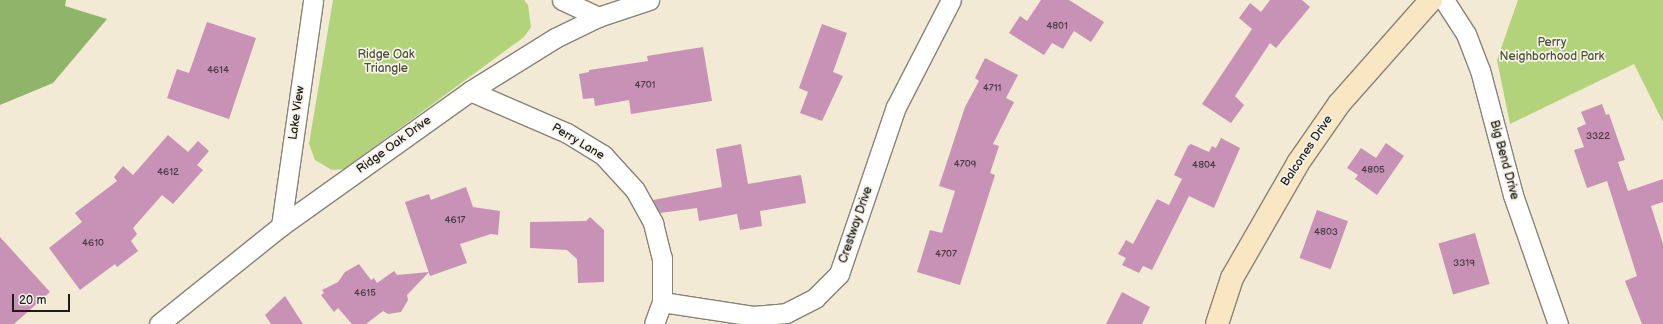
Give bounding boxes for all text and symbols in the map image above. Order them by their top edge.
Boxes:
house number: 4801 [1046,21,1068,33]
park label: Perry Neighborhood Park [1500,36,1604,64]
park label: Ridge Oak Triangle [357,48,415,76]
house number: 4614 [207,65,229,77]
house number: 4701 [635,80,655,92]
house number: 4711 [983,83,1001,95]
street label: Lake View [286,85,308,141]
street label: Ridge Oak Drive [354,113,434,177]
street label: Balcones Drive [1278,113,1336,189]
street label: Big Bend Drive [1486,119,1522,201]
street label: Perry Lane [549,121,607,163]
house number: 3322 [1586,131,1610,143]
house number: 4709 [954,159,976,171]
house number: 4804 [1192,160,1216,172]
house number: 4805 [1361,165,1385,177]
house number: 4612 [157,167,179,179]
street label: Crestway Drive [836,184,876,266]
house number: 4617 [445,215,465,227]
house number: 4803 [1314,227,1338,239]
house number: 4610 [82,238,104,250]
house number: 4707 [935,249,957,261]
house number: 3319 [1453,258,1475,270]
scale bar [14,286,72,312]
house number: 4615 [354,288,376,300]
text: 20 m [19,293,46,308]

